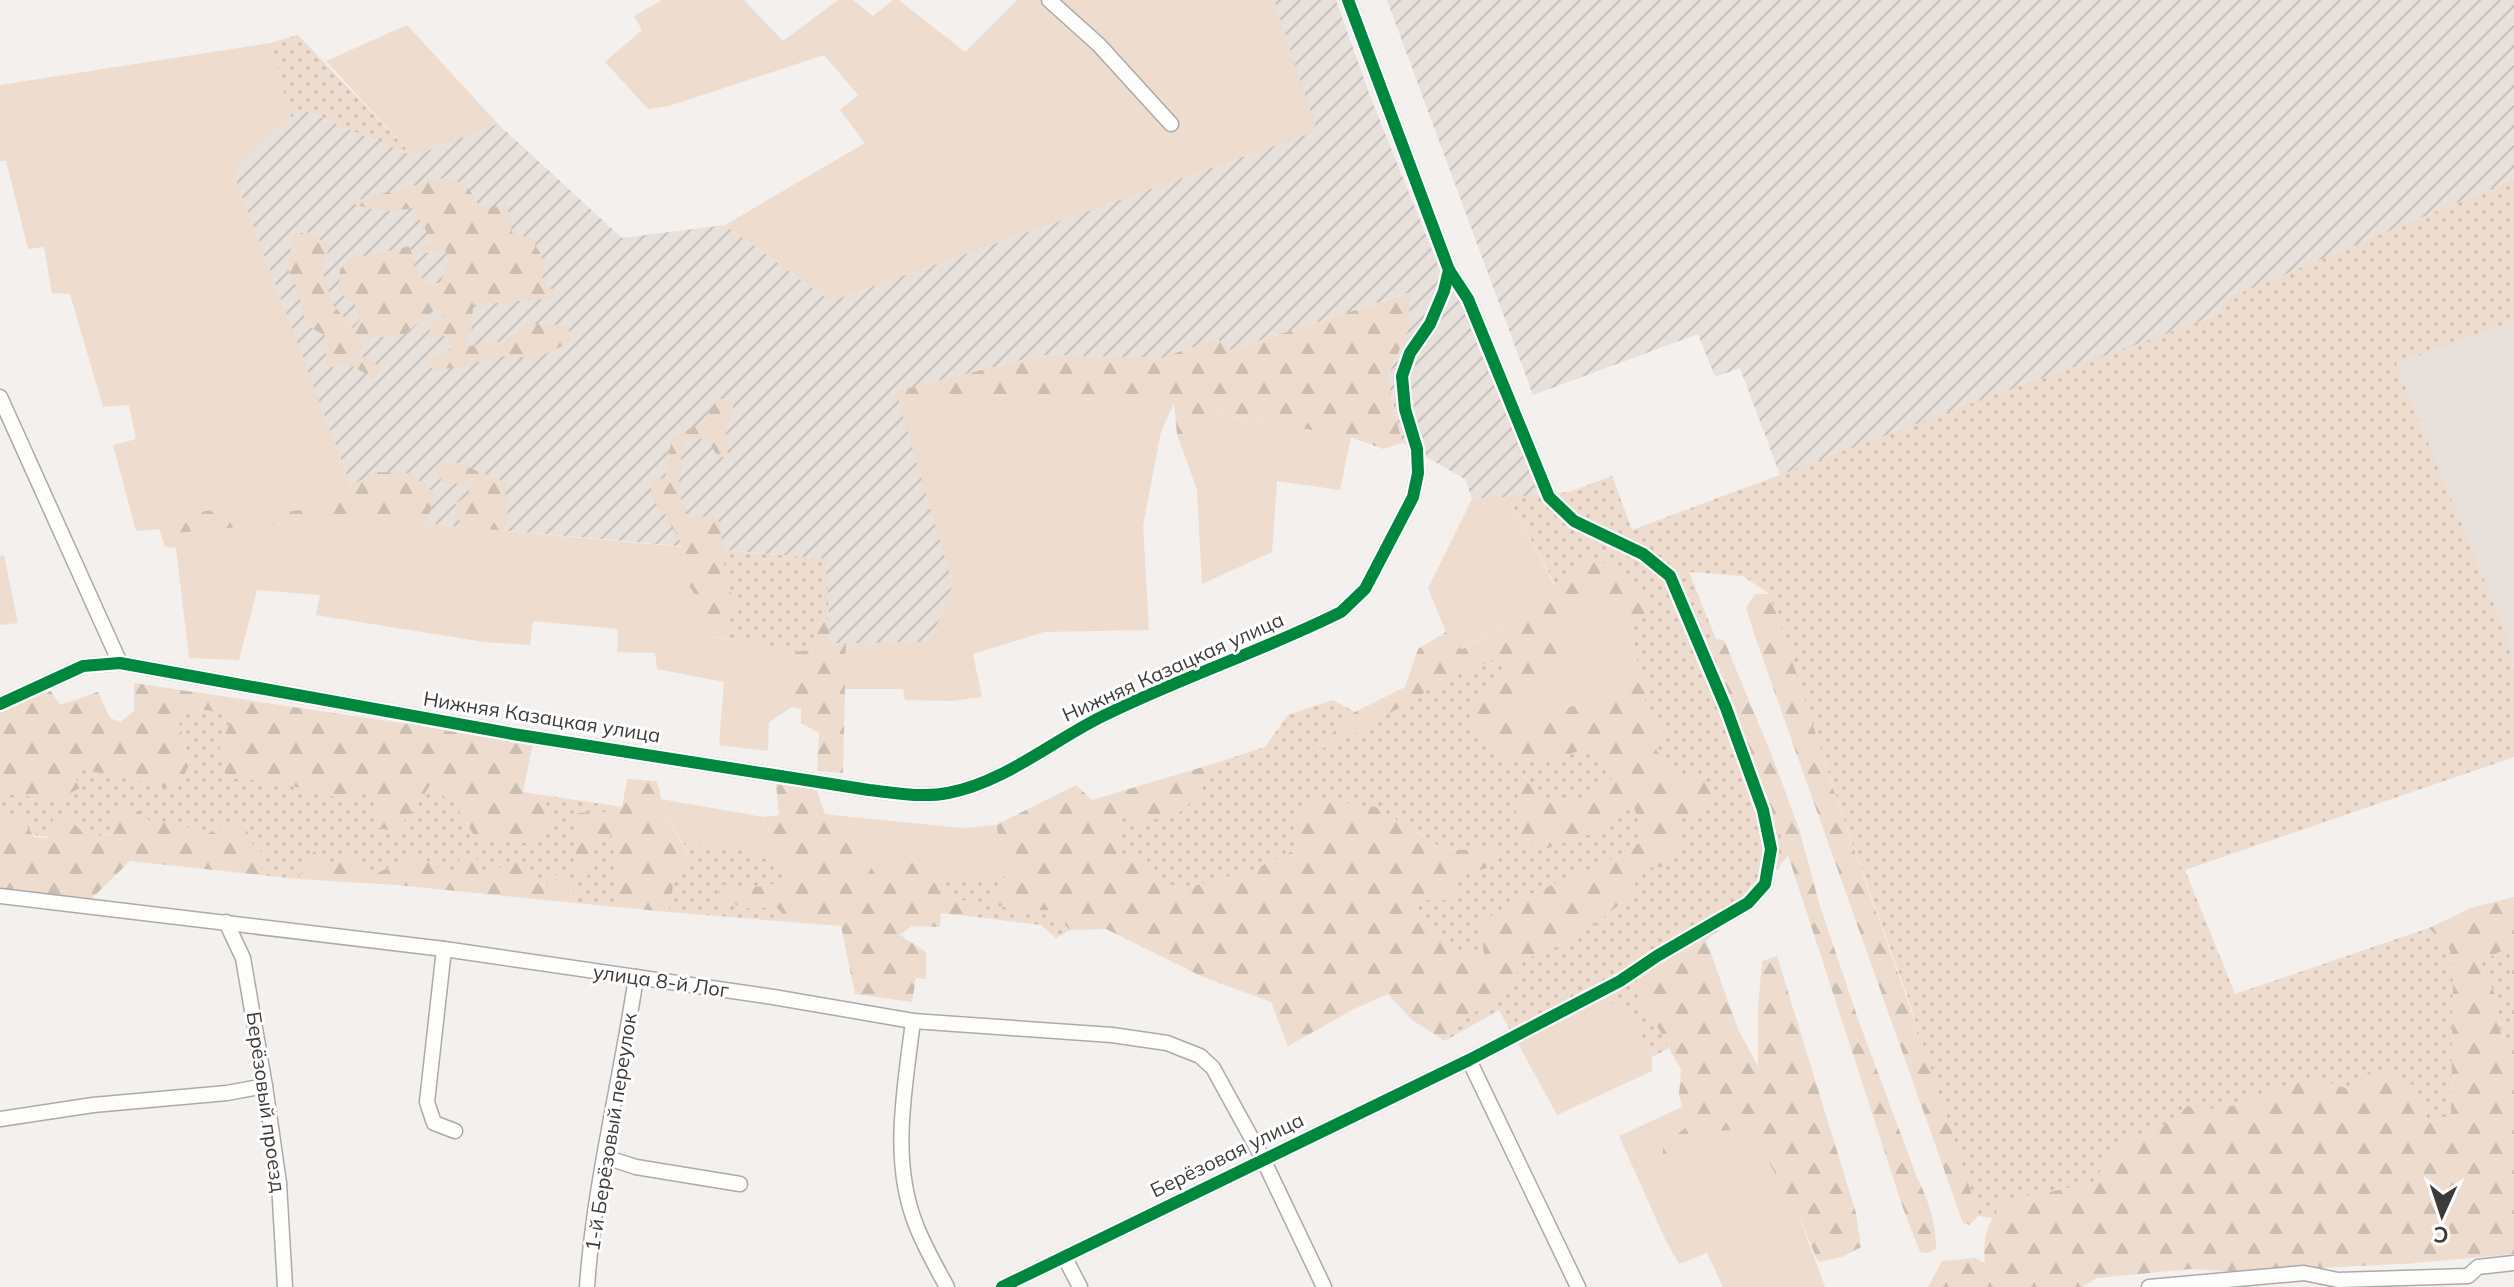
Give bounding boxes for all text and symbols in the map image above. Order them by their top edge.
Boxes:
street label: Нижняя Казацкая улица [1058,606,1287,727]
street label: Нижняя Казацкая улица [422,685,663,748]
street label: улица 8-й Лог [592,959,731,1002]
street label: Берёзовый проезд [241,1010,292,1194]
street label: 1-й Берёзовый переулок [579,1011,642,1253]
street label: Берёзовая улица [1146,1107,1308,1203]
north arrow [2402,1175,2482,1255]
text: С [2433,1221,2449,1249]

